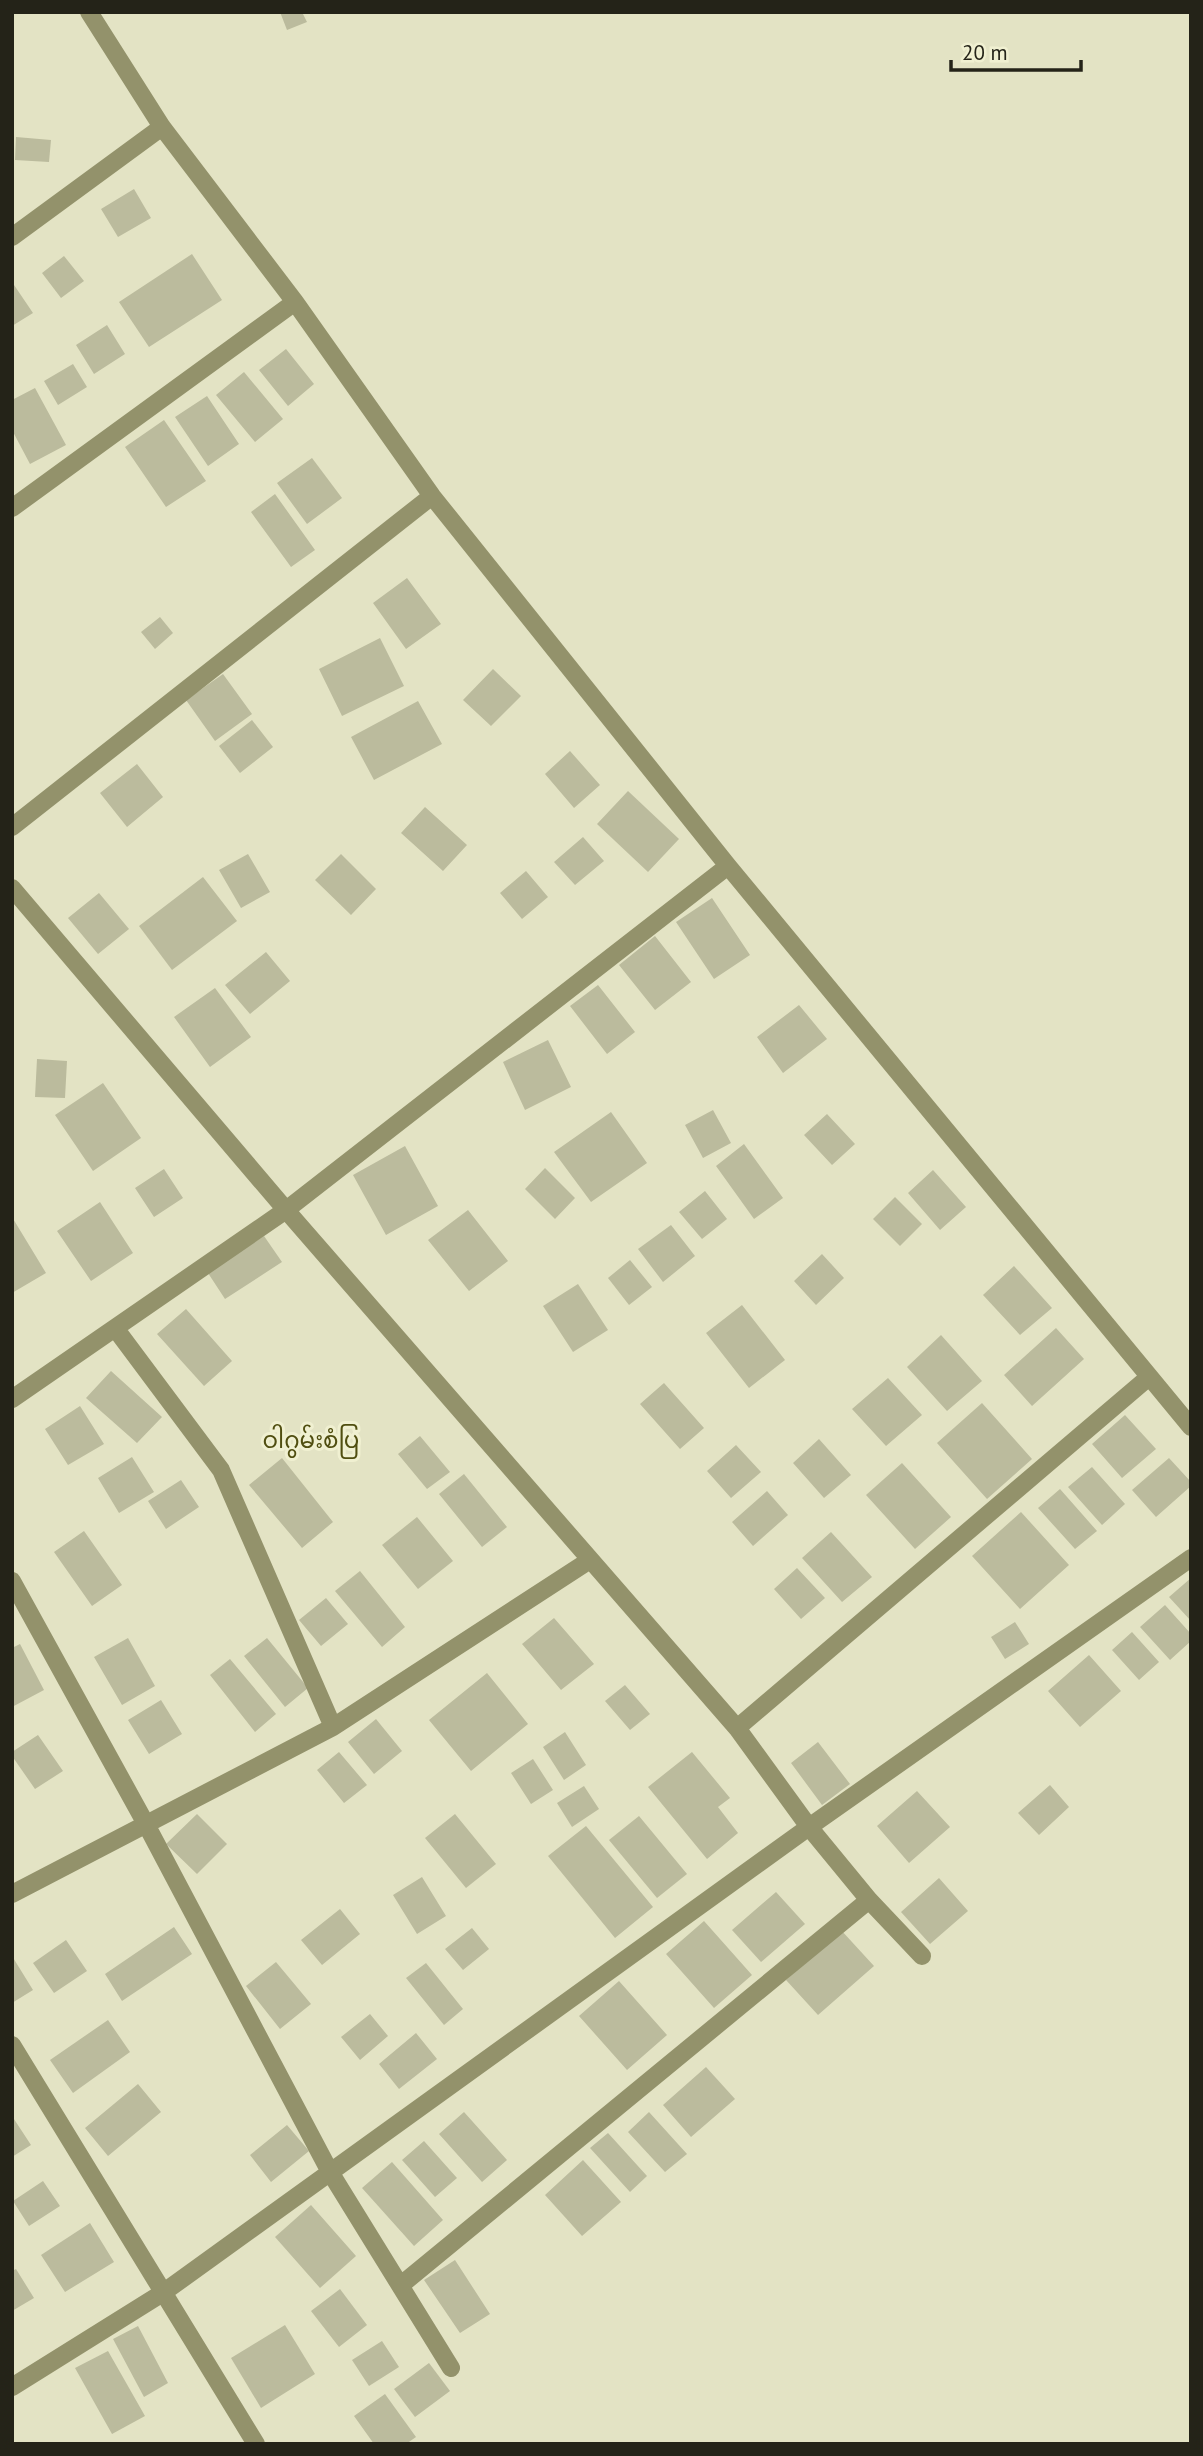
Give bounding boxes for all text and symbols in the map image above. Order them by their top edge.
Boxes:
scale bar [951,28,1080,72]
text: 20 m [962,39,1008,66]
district label: ဝါဂွမ်းစံပြ [263,1424,359,1459]

